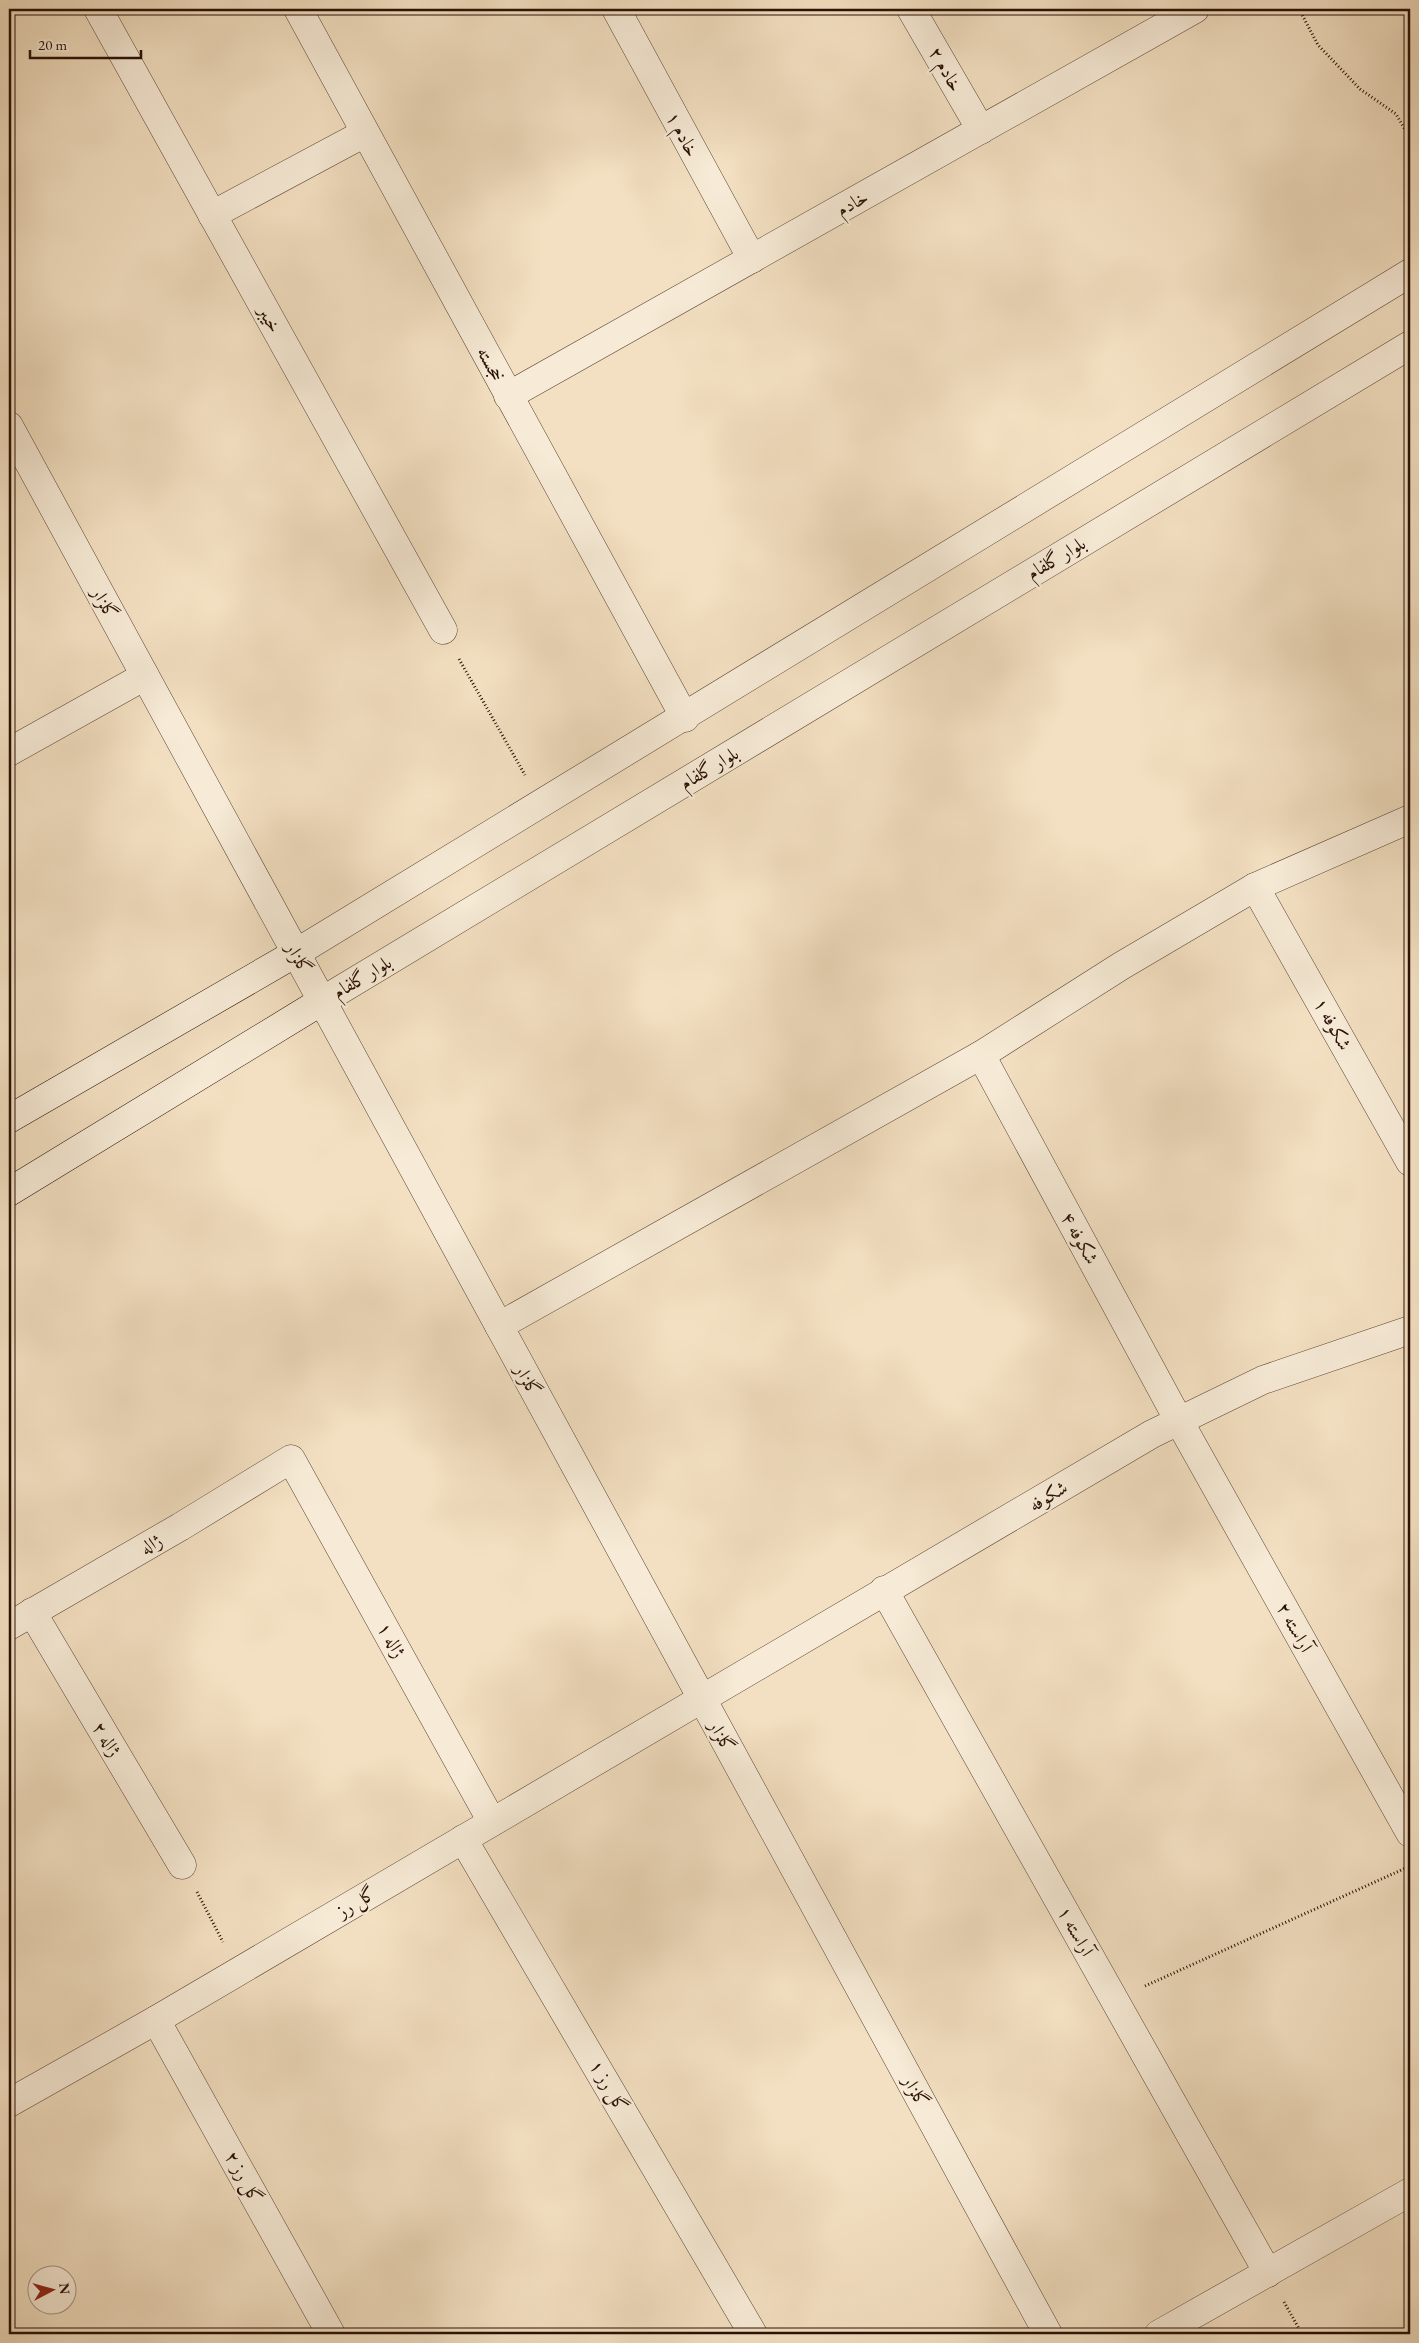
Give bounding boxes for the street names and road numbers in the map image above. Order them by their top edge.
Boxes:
street label: ۲ خادم [920,42,969,98]
street label: ۱ خادم [657,107,705,163]
street label: خادم [832,184,874,225]
street label: خیبر [251,299,288,337]
street label: خجسته [471,342,511,386]
street label: بلوار گلفام [1022,531,1092,589]
street label: گلزار [85,581,124,623]
street label: بلوار گلفام [675,741,745,799]
street label: گلزار [279,936,318,978]
street label: بلوار گلفام [328,950,398,1008]
street label: شکوفه ۱ [1308,993,1358,1055]
street label: شکوفه ۴ [1055,1207,1105,1269]
street label: گلزار [508,1358,547,1400]
street label: شکوفه [1024,1475,1072,1517]
street label: ژاله [135,1528,167,1560]
street label: آراسته ۲ [1271,1598,1320,1658]
street label: ژاله ۱ [372,1618,412,1662]
street label: گلزار [702,1714,741,1756]
street label: ژاله ۲ [87,1717,127,1761]
street label: گل رز [330,1881,381,1925]
street label: آراسته ۱ [1052,1902,1101,1962]
street label: گل رز ۱ [583,2055,634,2117]
street label: گلزار [896,2069,935,2111]
street label: گل رز ۲ [219,2146,269,2208]

